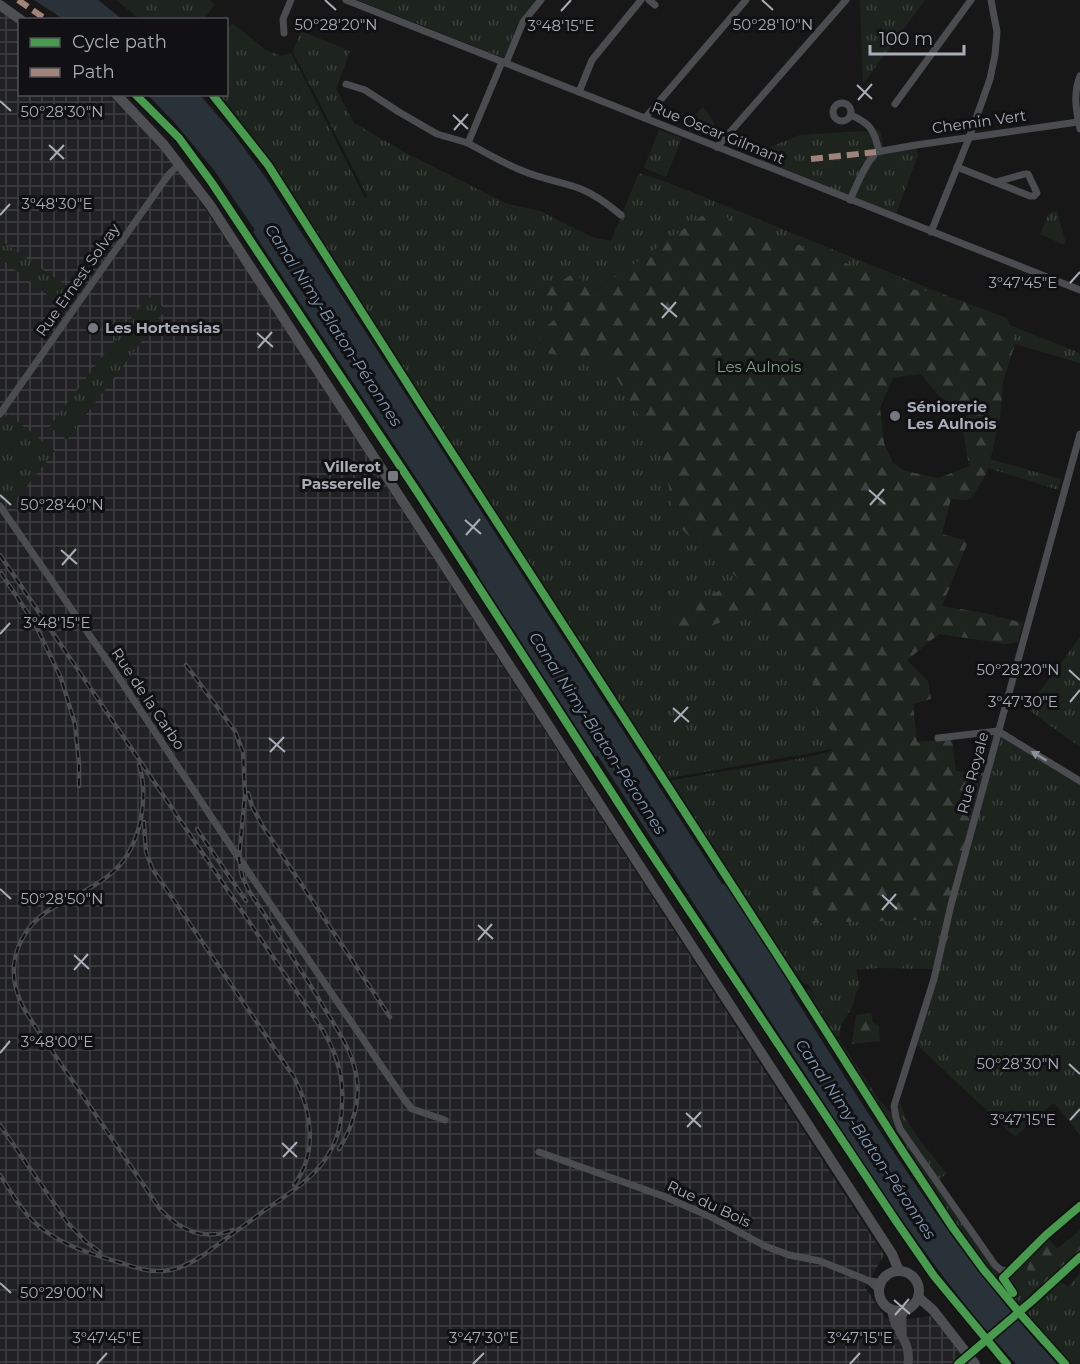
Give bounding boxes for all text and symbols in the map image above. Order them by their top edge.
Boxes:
text: 50°28'20"N [294,15,378,34]
text: 50°28'10"N [733,15,813,34]
text: 3°48'15"E [528,16,594,35]
legend [18,18,228,96]
scale bar [870,18,964,56]
text: 100 m [879,28,933,50]
text: Cycle path [72,31,167,53]
text: Path [72,61,115,83]
street label: Rue Oscar Gilmant [649,97,787,168]
text: 50°28'30"N [21,102,103,121]
street label: Chemin Vert [931,105,1027,138]
text: 3°48'30"E [21,194,93,213]
street label: Rue Ernest Solvay [31,219,124,340]
water label: Canal Nimy-Blaton-Péronnes [261,221,406,430]
text: 3°47'45"E [989,273,1057,292]
place label: Les Hortensias [105,318,220,337]
marker: Les Hortensias [86,321,100,335]
park label: Les Aulnois [717,357,801,376]
place label: Séniorerie Les Aulnois [907,397,997,433]
marker: Séniorerie Les Aulnois [888,409,902,423]
place label: Villerot Passerelle [301,457,381,493]
marker: Villerot Passerelle [386,469,400,483]
text: 50°28'40"N [20,495,104,514]
text: 3°48'15"E [24,613,90,632]
water label: Canal Nimy-Blaton-Péronnes [525,629,670,838]
street label: Rue de la Carbo [107,644,189,753]
text: 50°28'20"N [976,660,1060,679]
text: 3°47'30"E [988,692,1058,711]
street label: Rue Royale [953,730,993,816]
one-way arrow [1031,751,1047,762]
text: 50°28'50"N [21,889,103,908]
text: 3°48'00"E [21,1032,93,1051]
water label: Canal Nimy-Blaton-Péronnes [791,1036,940,1243]
text: 50°28'30"N [977,1054,1059,1073]
text: 3°47'15"E [990,1110,1056,1129]
street label: Rue du Bois [664,1176,754,1231]
text: 50°29'00"N [20,1283,104,1302]
text: 3°47'45"E [73,1328,141,1347]
text: 3°47'30"E [449,1328,519,1347]
text: 3°47'15"E [827,1328,893,1347]

